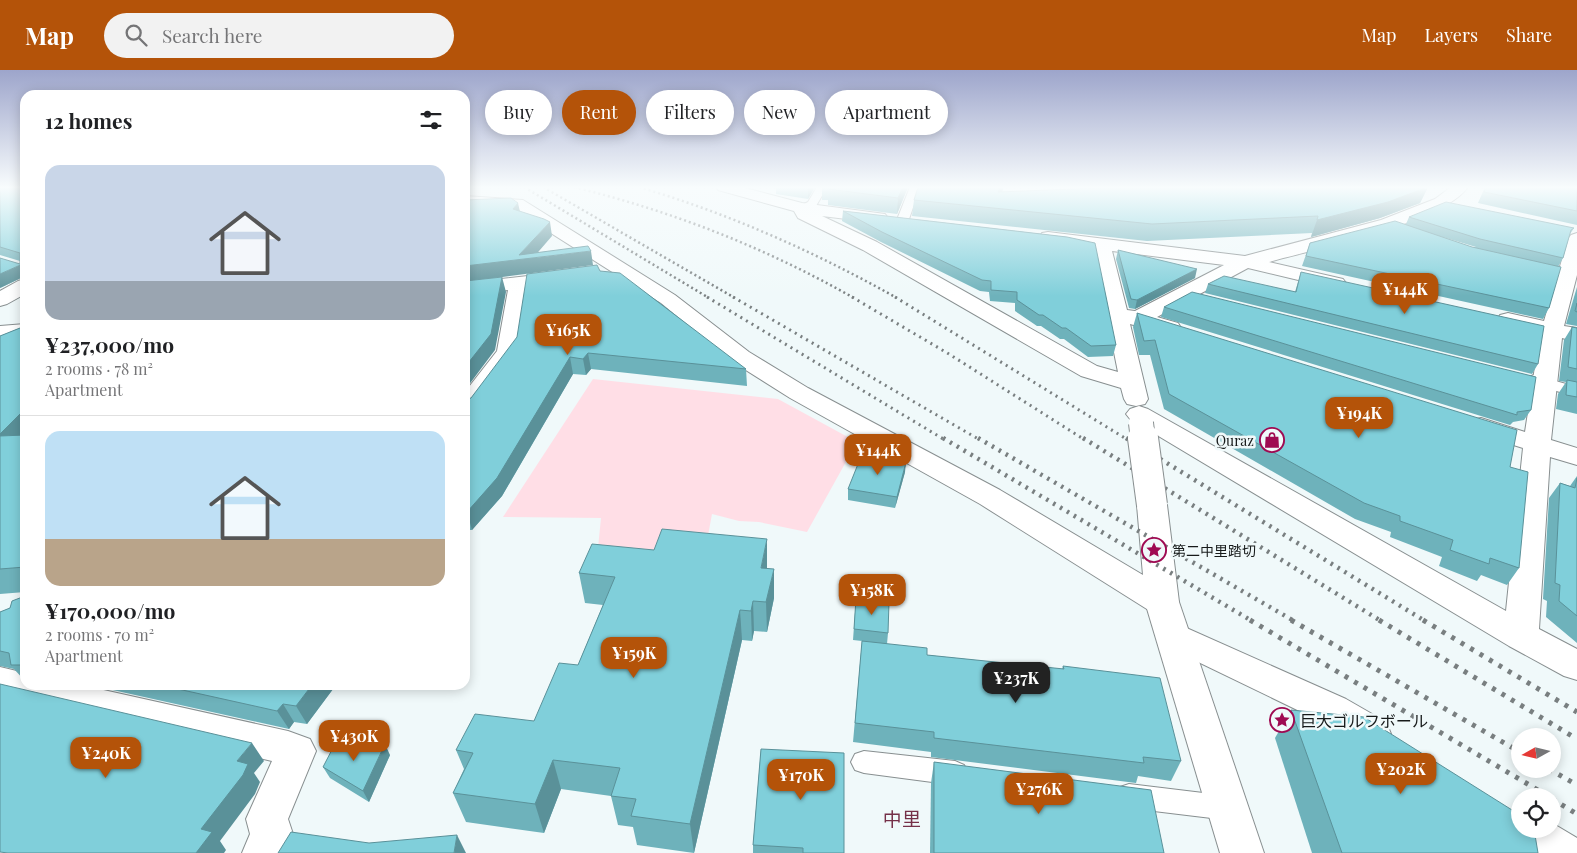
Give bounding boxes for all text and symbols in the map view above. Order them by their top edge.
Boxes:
search box [104,13,454,58]
text: Map [25,19,74,51]
icon: search [122,21,150,49]
text: Search here [162,22,262,48]
text: Map [1361,23,1396,47]
text: Layers [1424,23,1478,47]
text: Share [1506,23,1552,47]
chip: Buy [485,90,552,135]
chip: Rent [562,90,636,135]
chip: Filters [646,90,734,135]
chip: New [744,90,815,135]
chip: Apartment [825,90,948,135]
text: 12 homes [45,106,132,134]
icon: filters [417,106,445,134]
icon: home [200,198,290,288]
pin: ¥144K [1370,272,1440,315]
text: ¥144K [1382,278,1428,299]
pin: ¥165K [533,314,603,356]
text: ¥165K [546,319,590,340]
text: ¥237,000/mo [45,330,174,358]
text: 2 rooms · 78 m² [45,358,153,379]
text: Apartment [45,379,123,400]
pin: ¥194K [1324,396,1394,439]
text: ¥194K [1336,402,1382,423]
shop icon: Quraz [1259,427,1285,453]
place label: Quraz [1216,431,1254,450]
pin: ¥144K [843,434,913,476]
text: ¥144K [855,439,901,460]
icon: home [200,463,290,553]
place icon: 第二中里踏切 [1141,537,1167,563]
place label: 第二中里踏切 [1172,541,1256,560]
pin: ¥158K [837,574,907,616]
text: ¥158K [850,579,894,600]
text: ¥170,000/mo [45,596,175,624]
text: 2 rooms · 70 m² [45,624,154,645]
pin: ¥159K [599,636,669,679]
text: ¥159K [612,642,656,663]
text: Apartment [45,645,123,666]
pin: ¥237K [981,662,1051,704]
text: ¥237K [993,667,1039,688]
place icon: 巨大ゴルフボール [1269,707,1295,733]
place label: 巨大ゴルフボール [1300,710,1428,731]
pin: ¥430K [319,720,389,762]
text: ¥430K [330,725,378,746]
north arrow [1511,728,1561,778]
map controls [1511,728,1561,838]
pin: ¥240K [71,736,141,779]
text: ¥240K [81,742,131,763]
pin: ¥202K [1366,752,1436,795]
pin: ¥170K [766,758,836,801]
text: ¥202K [1376,758,1426,779]
text: ¥170K [778,764,824,785]
pin: ¥276K [1004,772,1074,815]
text: ¥276K [1016,778,1062,799]
button: locate [1511,788,1561,838]
district label: 中里 [883,805,921,831]

